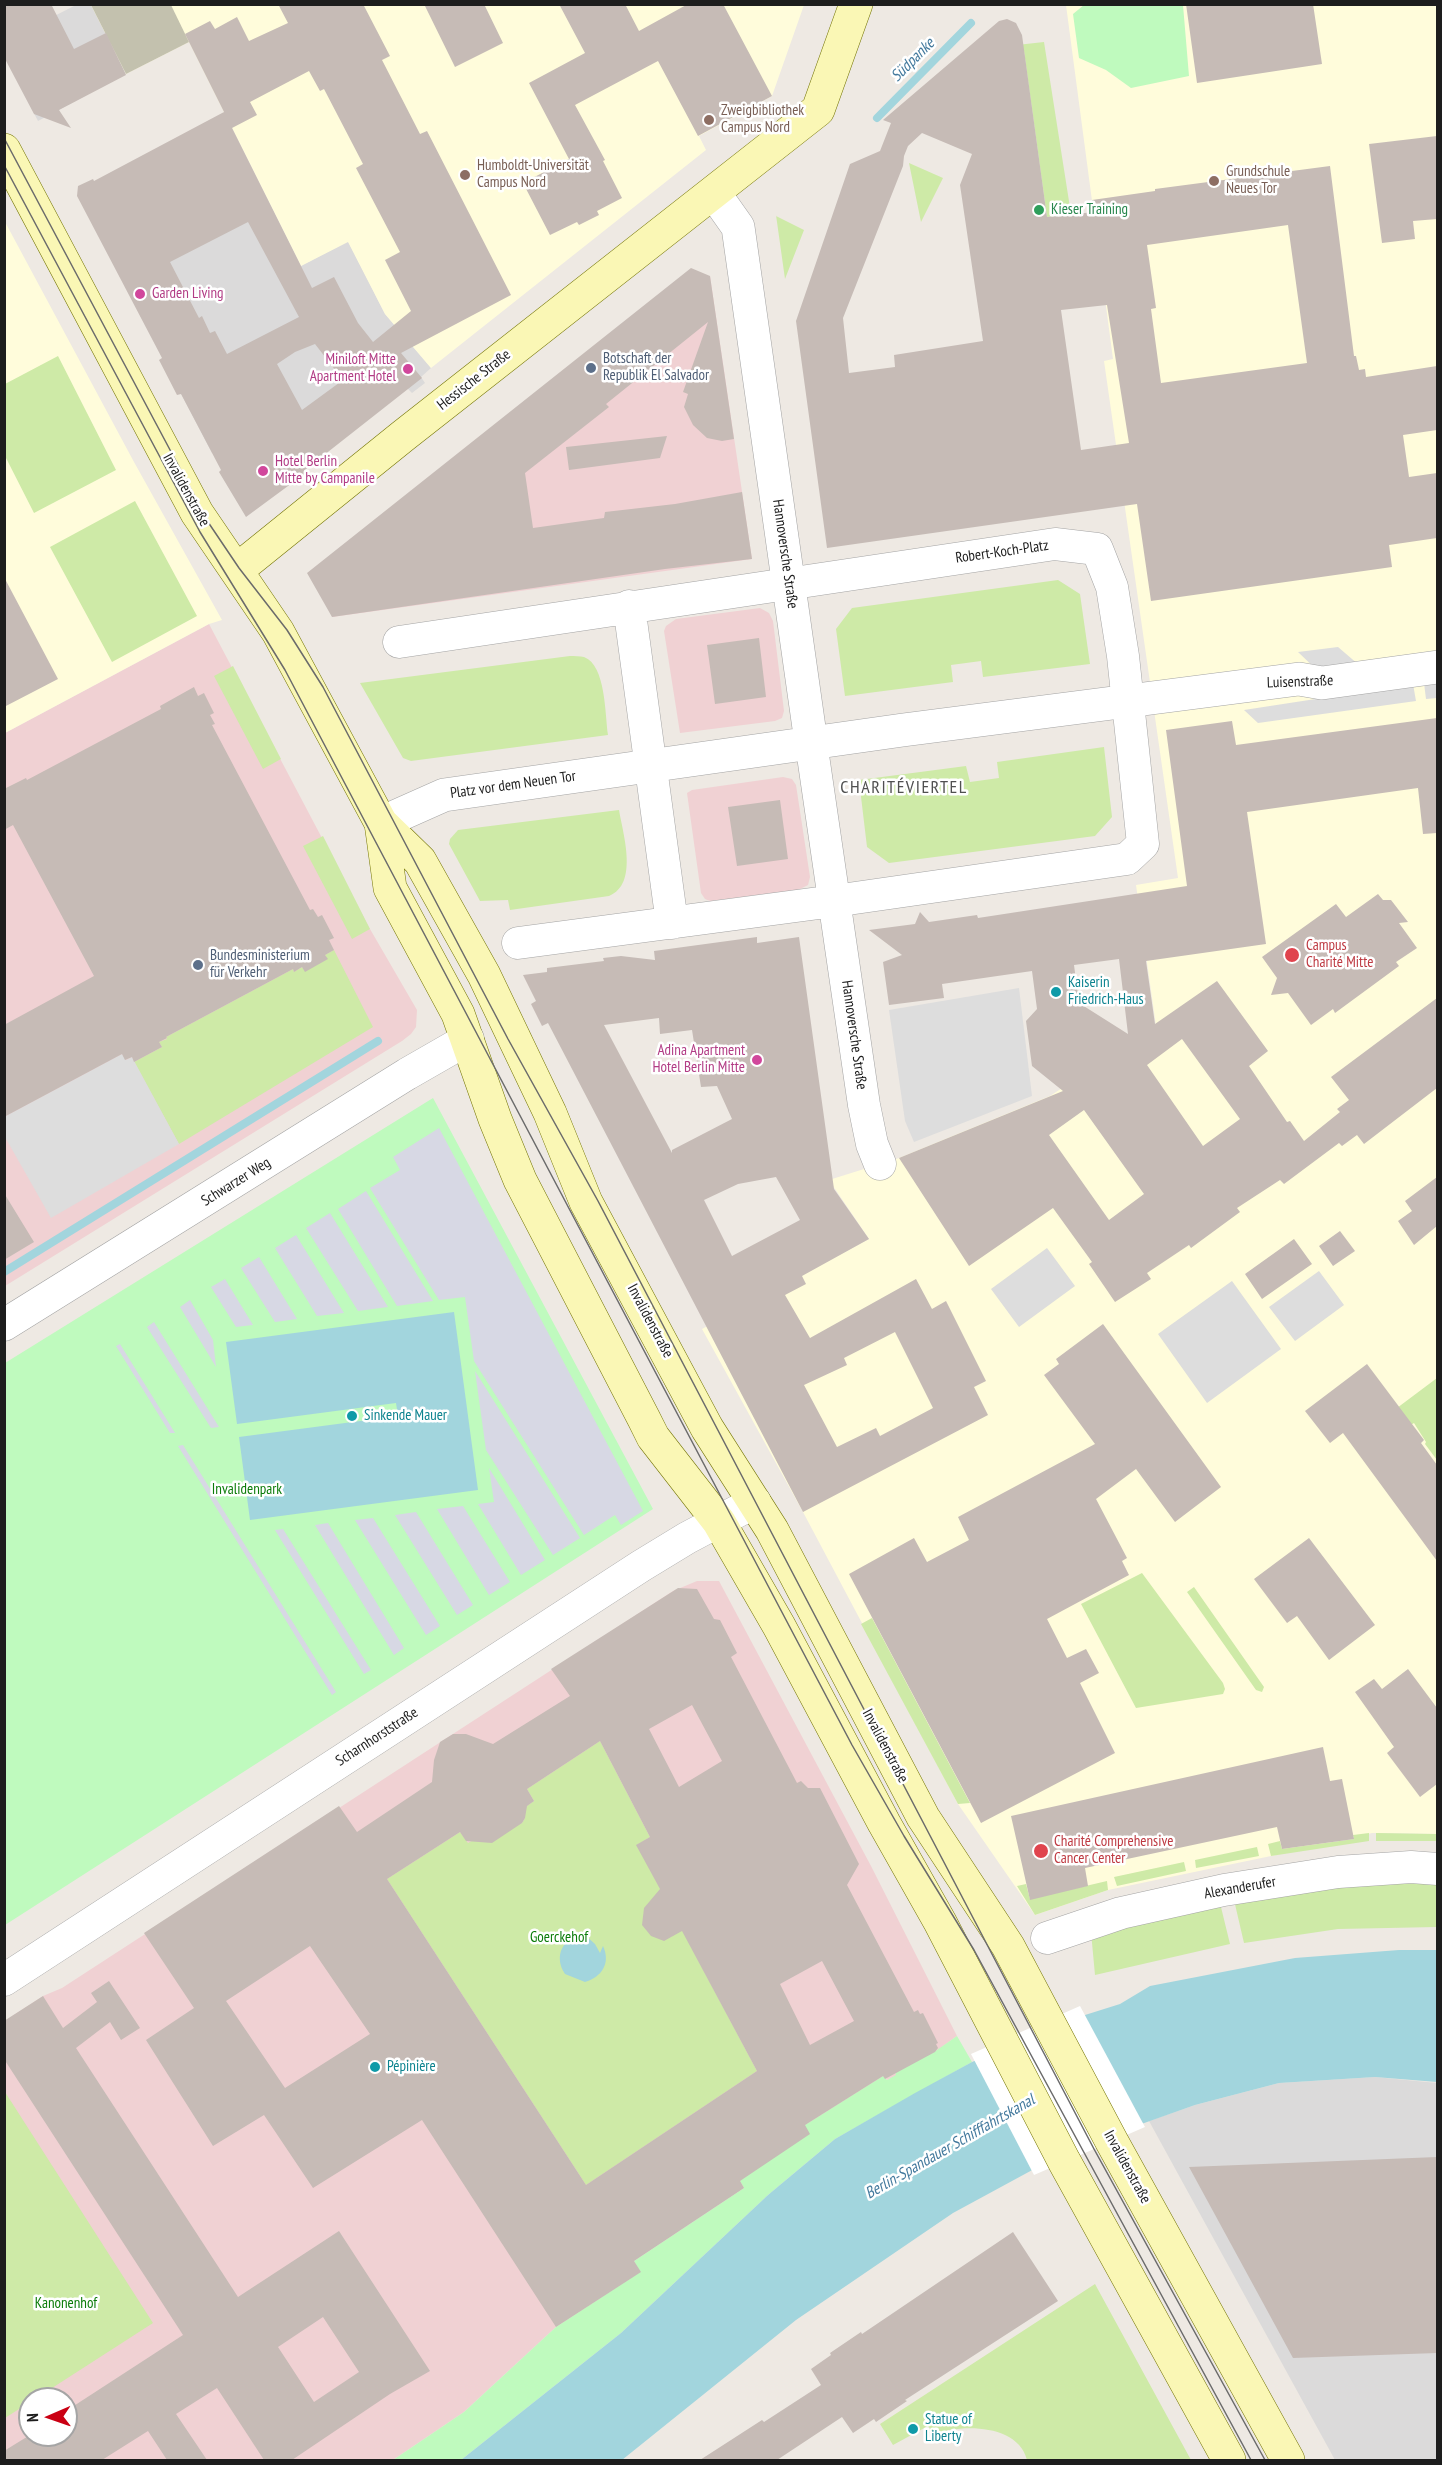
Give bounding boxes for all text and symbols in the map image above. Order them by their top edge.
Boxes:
water label: Südpanke [887,34,939,86]
place label: Zweigbibliothek Campus Nord [721,102,804,137]
marker: Zweigbibliothek Campus Nord [702,113,716,127]
place label: Humboldt-Universität Campus Nord [477,157,589,192]
place label: Grundschule Neues Tor [1226,163,1290,198]
marker: Humboldt-Universität Campus Nord [458,168,472,182]
marker: Grundschule Neues Tor [1207,174,1221,188]
place label: Kieser Training [1051,201,1128,219]
marker: Kieser Training [1032,203,1046,217]
place label: Garden Living [152,285,224,303]
marker: Garden Living [133,287,147,301]
street label: Hessische Straße [434,346,514,414]
place label: Botschaft der Republik El Salvador [603,350,709,385]
place label: Miniloft Mitte Apartment Hotel [310,351,396,386]
marker: Botschaft der Republik El Salvador [584,361,598,375]
marker: Miniloft Mitte Apartment Hotel [401,362,415,376]
street label: Invalidenstraße [159,450,213,530]
place label: Hotel Berlin Mitte by Campanile [275,453,375,488]
marker: Hotel Berlin Mitte by Campanile [256,464,270,478]
street label: Hannoversche Straße [768,498,802,610]
street label: Robert-Koch-Platz [954,537,1050,567]
street label: Luisenstraße [1266,672,1334,692]
street label: Platz vor dem Neuen Tor [449,767,577,803]
district label: CHARITÉVIERTEL [840,777,968,799]
place label: Campus Charité Mitte [1306,937,1373,972]
marker: Campus Charité Mitte [1283,946,1301,964]
place label: Bundesministerium für Verkehr [210,947,310,982]
marker: Bundesministerium für Verkehr [191,958,205,972]
place label: Kaiserin Friedrich-Haus [1068,974,1144,1009]
street label: Hannoversche Straße [837,979,871,1091]
marker: Kaiserin Friedrich-Haus [1049,985,1063,999]
place label: Adina Apartment Hotel Berlin Mitte [653,1042,745,1077]
marker: Adina Apartment Hotel Berlin Mitte [750,1053,764,1067]
street label: Schwarzer Weg [198,1154,274,1210]
street label: Invalidenstraße [623,1281,677,1361]
place label: Sinkende Mauer [364,1407,447,1425]
marker: Sinkende Mauer [345,1409,359,1423]
park label: Invalidenpark [212,1481,282,1499]
street label: Scharnhorststraße [333,1704,421,1770]
street label: Invalidenstraße [858,1706,912,1786]
place label: Charité Comprehensive Cancer Center [1054,1833,1173,1868]
marker: Charité Comprehensive Cancer Center [1032,1842,1050,1860]
street label: Alexanderufer [1203,1873,1277,1903]
park label: Goerckehof [530,1929,588,1947]
place label: Pépinière [387,2058,436,2076]
marker: Pépinière [368,2060,382,2074]
water label: Berlin-Spandauer Schifffahrtskanal [862,2091,1038,2203]
street label: Invalidenstraße [1100,2127,1154,2207]
park label: Kanonenhof [35,2295,97,2313]
north arrow [18,2387,78,2447]
place label: Statue of Liberty [925,2411,972,2446]
text: N [22,2413,42,2422]
marker: Statue of Liberty [906,2422,920,2436]

